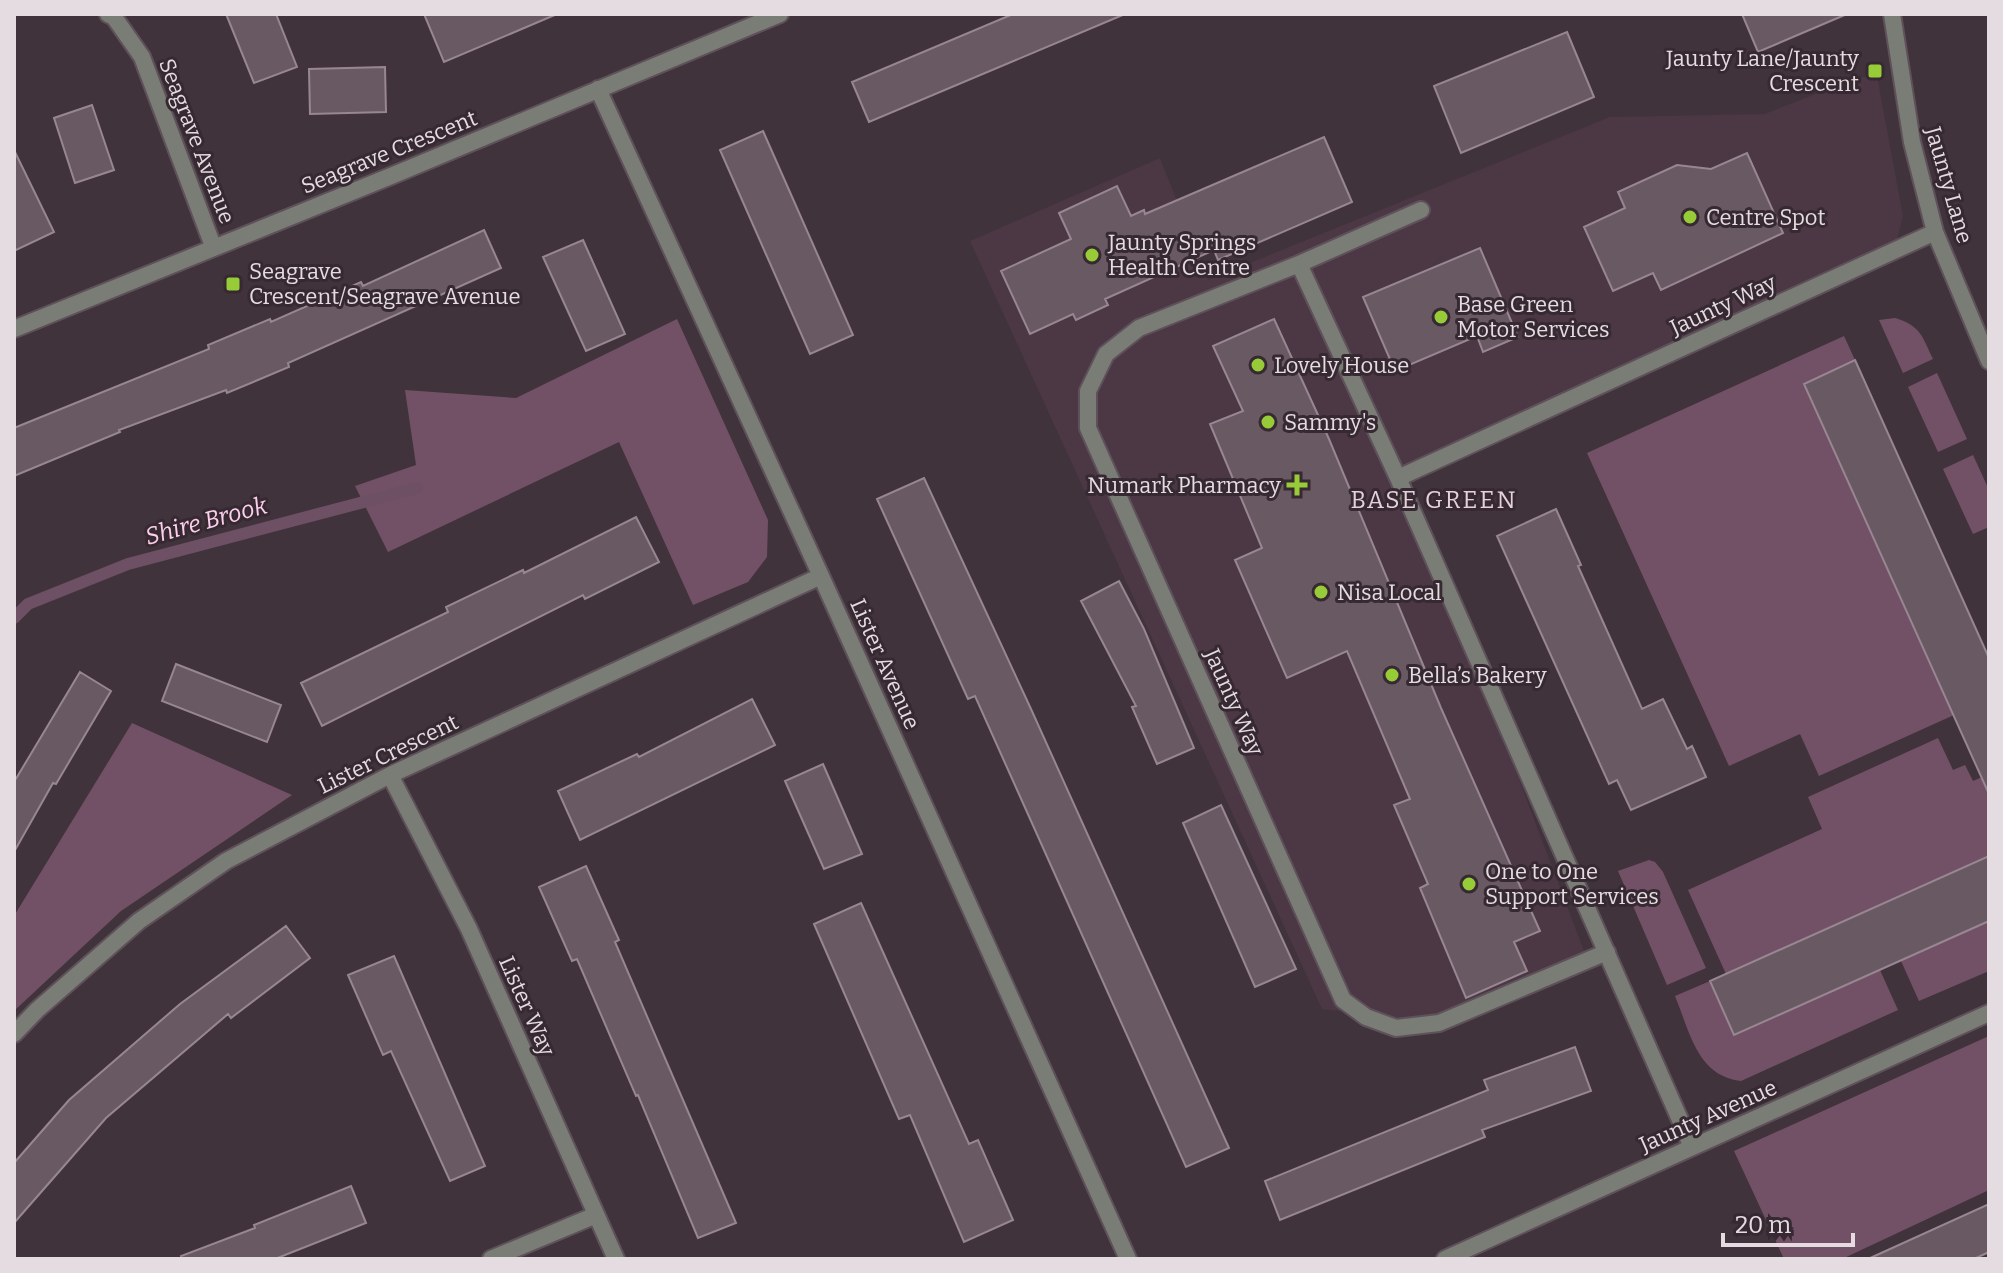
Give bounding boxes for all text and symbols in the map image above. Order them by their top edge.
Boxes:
place label: Jaunty Lane/Jaunty Crescent [1665,45,1859,97]
street label: Seagrave Avenue [153,55,241,227]
marker: Jaunty Lane/Jaunty Crescent [1866,62,1884,80]
street label: Seagrave Crescent [297,104,481,200]
street label: Jaunty Lane [1919,123,1979,246]
place label: Centre Spot [1706,204,1825,231]
marker: Centre Spot [1681,208,1699,226]
place label: Jaunty Springs Health Centre [1107,229,1256,281]
marker: Jaunty Springs Health Centre [1083,246,1101,264]
place label: Seagrave Crescent/Seagrave Avenue [249,258,521,310]
street label: Jaunty Way [1665,269,1781,342]
marker: Seagrave Crescent/Seagrave Avenue [224,275,242,293]
place label: Base Green Motor Services [1457,291,1610,343]
marker: Base Green Motor Services [1432,308,1450,326]
place label: Lovely House [1274,352,1409,379]
marker: Lovely House [1249,356,1267,374]
place label: Sammy's [1284,409,1376,436]
marker: Sammy's [1259,413,1277,431]
place label: Numark Pharmacy [1087,472,1281,499]
marker: Numark Pharmacy [1288,476,1306,494]
district label: BASE GREEN [1351,486,1517,514]
water label: Shire Brook [142,491,271,551]
place label: Nisa Local [1337,579,1442,606]
marker: Nisa Local [1312,583,1330,601]
street label: Lister Avenue [844,595,926,733]
street label: Jaunty Way [1198,644,1270,760]
place label: Bella’s Bakery [1408,662,1547,689]
marker: Bella’s Bakery [1383,666,1401,684]
street label: Lister Crescent [313,708,463,800]
place label: One to One Support Services [1485,858,1659,910]
marker: One to One Support Services [1460,875,1478,893]
street label: Lister Way [493,952,561,1060]
street label: Jaunty Avenue [1634,1074,1781,1159]
scale bar [1723,1197,1853,1247]
text: 20 m [1735,1211,1791,1239]

